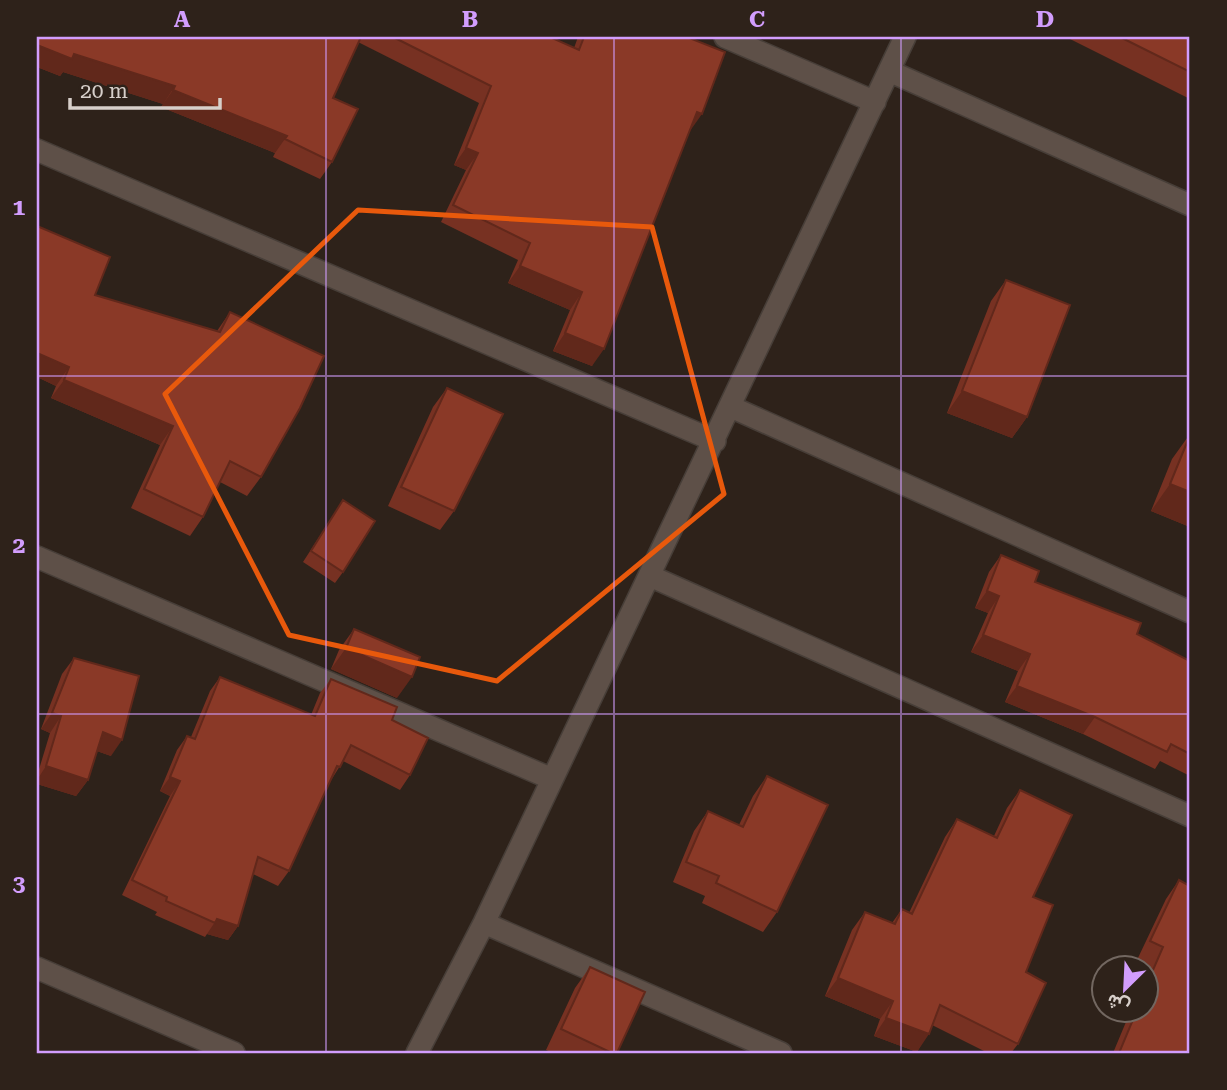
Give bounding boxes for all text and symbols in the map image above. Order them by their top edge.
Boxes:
text: A [174,6,191,33]
text: B [462,6,478,33]
text: C [749,6,765,33]
text: D [1036,6,1054,33]
scale bar [70,66,220,110]
text: 20 m [80,79,128,103]
text: 1 [13,194,26,221]
text: 2 [13,532,25,559]
text: 3 [13,870,26,897]
north arrow [1090,954,1160,1024]
text: ش [1103,989,1133,1019]

